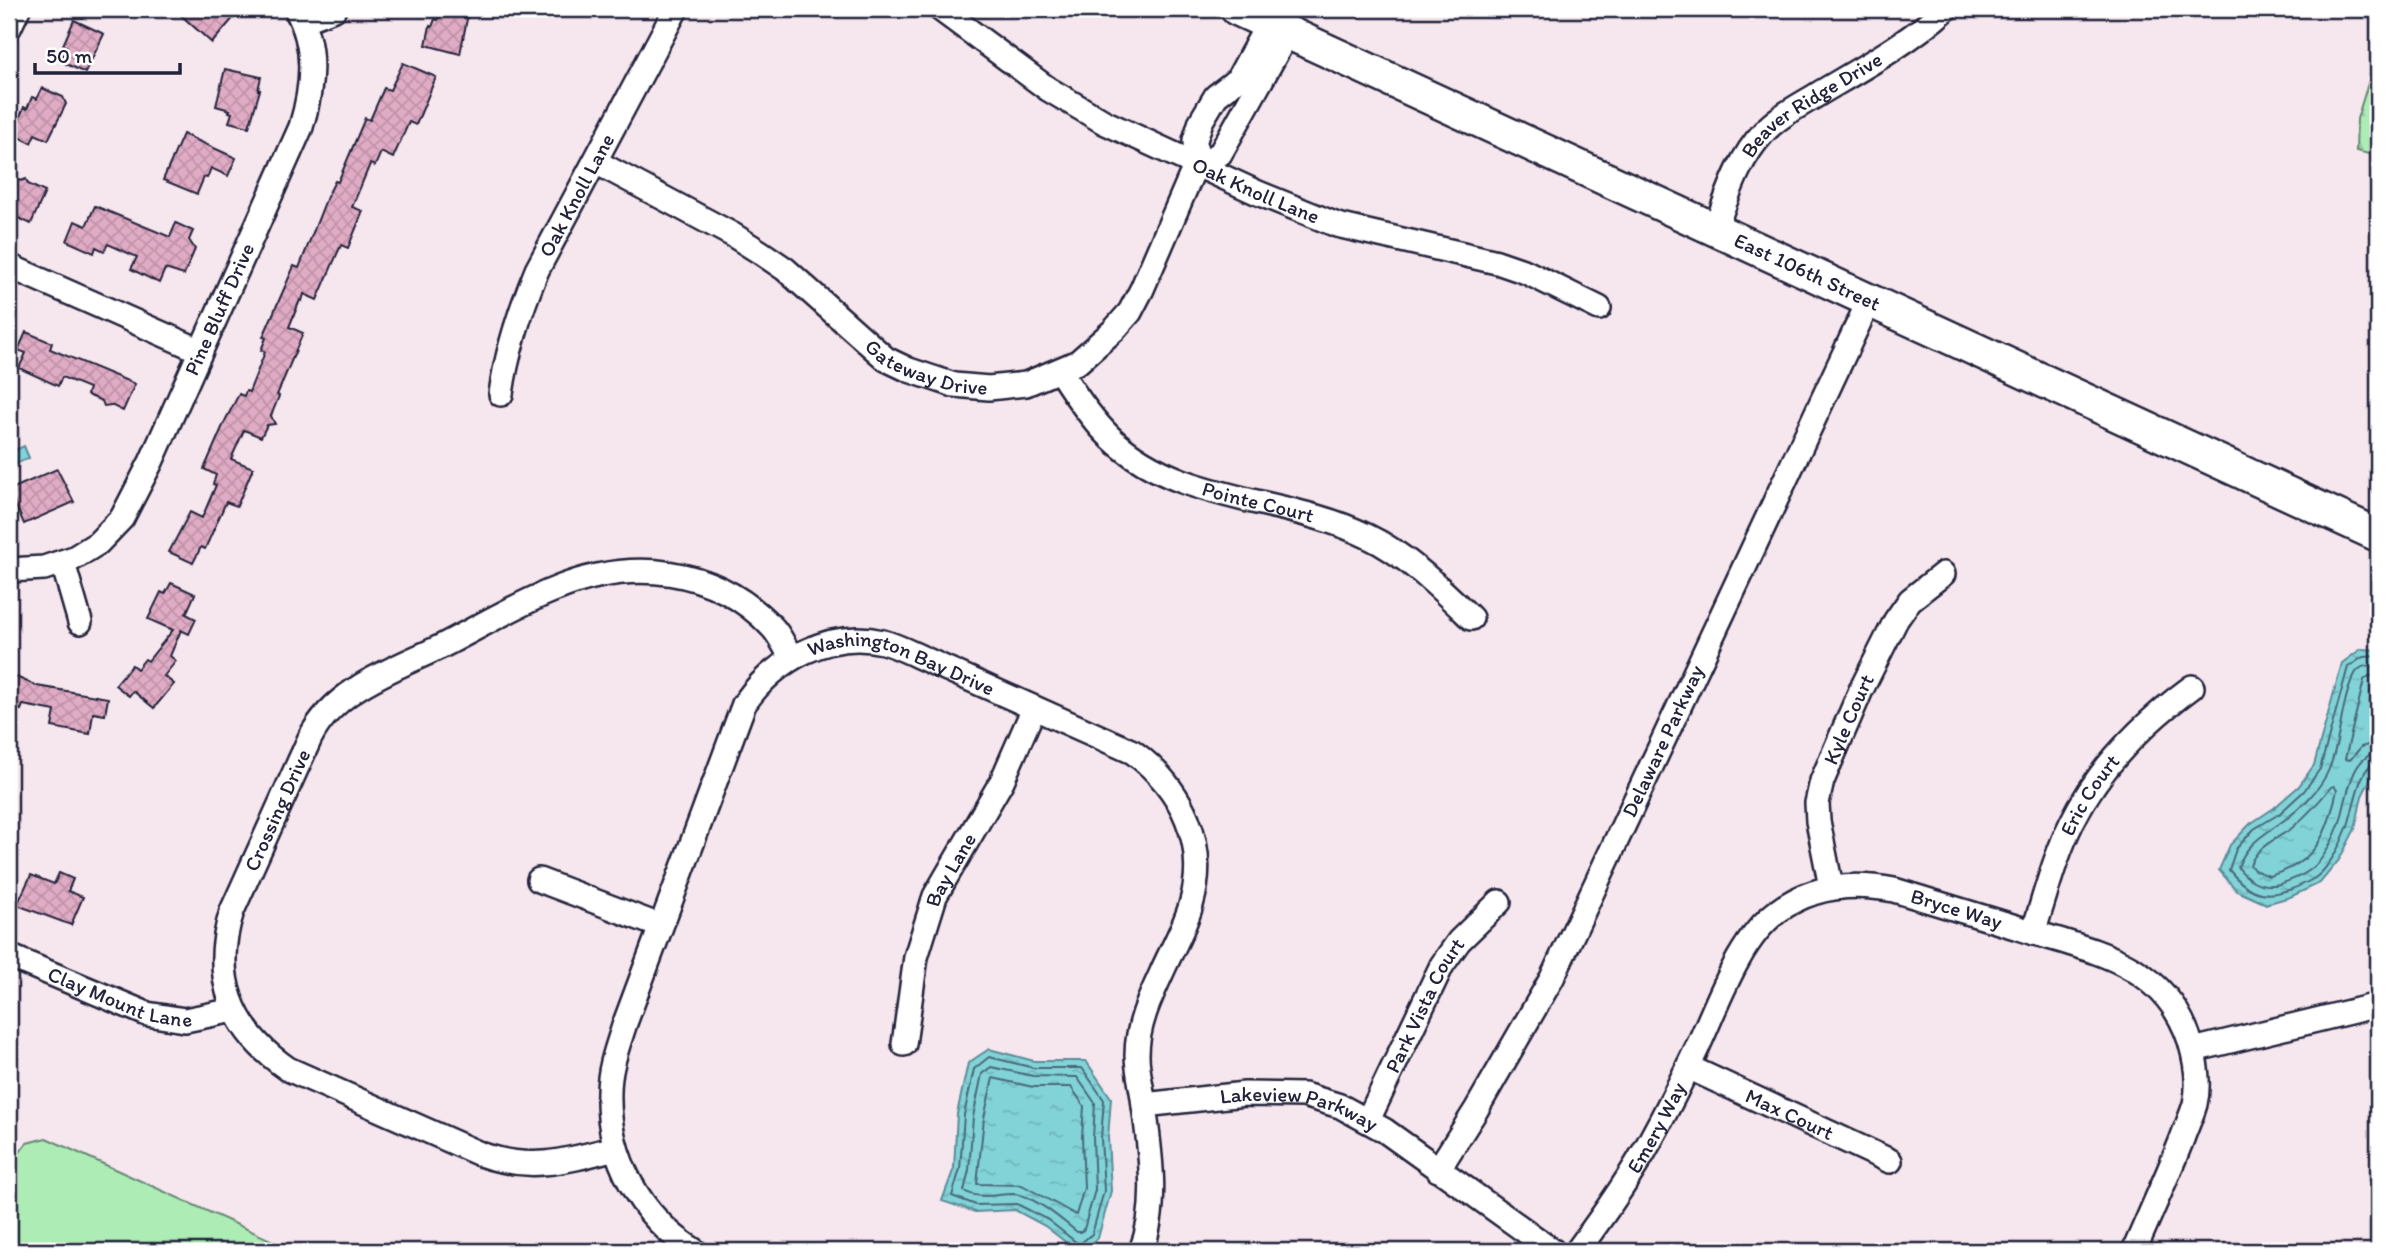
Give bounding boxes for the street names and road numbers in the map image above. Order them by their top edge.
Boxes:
street label: Beaver Ridge Drive [1735,46,1886,162]
street label: Oak Knoll Lane [533,129,619,261]
street label: Oak Knoll Lane [1188,151,1323,229]
street label: East 106th Street [1730,227,1885,316]
street label: Pine Bluff Drive [178,239,259,379]
street label: Gateway Drive [860,333,989,400]
street label: Pointe Court [1199,476,1317,528]
street label: Washington Bay Drive [803,626,999,701]
street label: Delaware Parkway [1616,661,1709,821]
street label: Kyle Court [1818,670,1879,768]
street label: Crossing Drive [239,745,315,875]
street label: Eric Court [2054,749,2124,839]
street label: Bay Lane [920,828,981,909]
street label: Bryce Way [1908,883,2005,934]
street label: Park Vista Court [1379,933,1469,1077]
street label: Clay Mount Lane [44,961,194,1032]
street label: Emery Way [1621,1077,1691,1178]
street label: Lakeview Parkway [1219,1081,1383,1136]
street label: Max Court [1742,1083,1838,1145]

